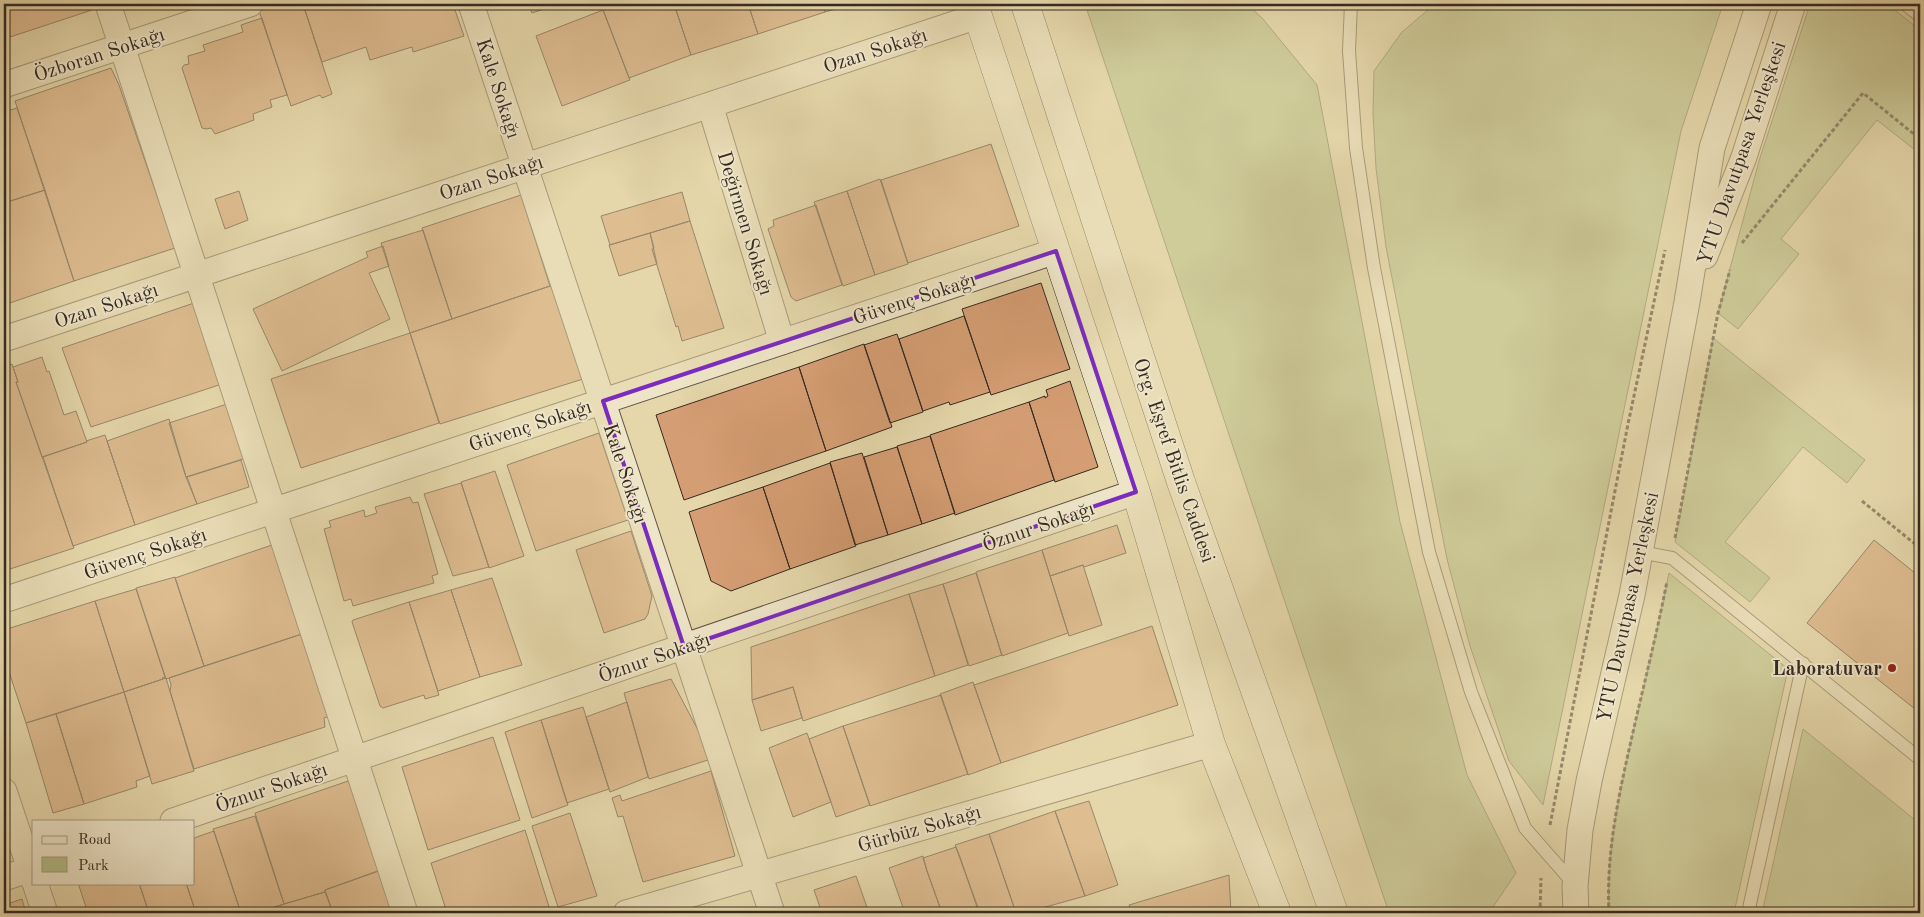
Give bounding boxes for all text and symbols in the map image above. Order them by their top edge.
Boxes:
street label: Özboran Sokağı [31,22,167,86]
street label: Ozan Sokağı [821,26,930,78]
street label: Kale Sokağı [472,36,523,141]
street label: YTU Davutpasa Yerleşkesi [1695,39,1791,268]
street label: Değirmen Sokağı [713,149,776,298]
street label: Ozan Sokağı [437,153,546,205]
street label: Güvenç Sokağı [851,271,979,329]
street label: Ozan Sokağı [52,281,161,333]
street label: Org. Eşref Bitlis Caddesi [1129,356,1218,566]
street label: Güvenç Sokağı [467,398,595,456]
street label: Kale Sokağı [599,421,650,526]
street label: YTU Davutpasa Yerleşkesi [1595,490,1663,724]
street label: Öznur Sokağı [979,497,1097,556]
street label: Güvenç Sokağı [82,526,210,584]
street label: Öznur Sokağı [595,628,713,687]
place label: Laboratuvar [1772,660,1882,680]
marker: Laboratuvar [1886,662,1898,674]
street label: Öznur Sokağı [212,758,330,817]
street label: Gürbüz Sokağı [856,803,984,857]
legend [32,820,195,884]
text: Road [78,833,112,848]
text: Park [78,859,109,874]

